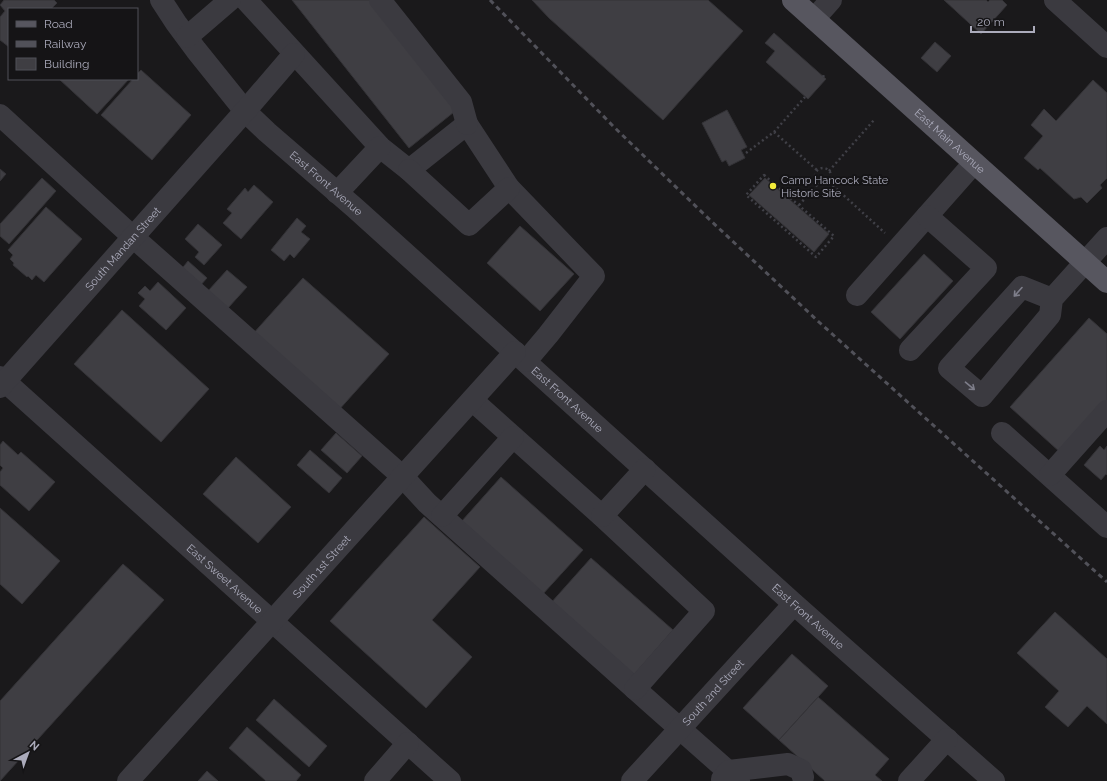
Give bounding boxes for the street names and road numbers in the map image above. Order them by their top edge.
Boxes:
street label: East Main Avenue [912,106,988,177]
street label: East Front Avenue [287,149,365,219]
street label: South Mandan Street [83,204,164,293]
street label: East Front Avenue [529,364,606,436]
street label: South 1st Street [290,533,354,601]
street label: East Sweet Avenue [184,542,265,617]
street label: East Front Avenue [769,581,847,653]
street label: South 2nd Street [680,657,747,729]

